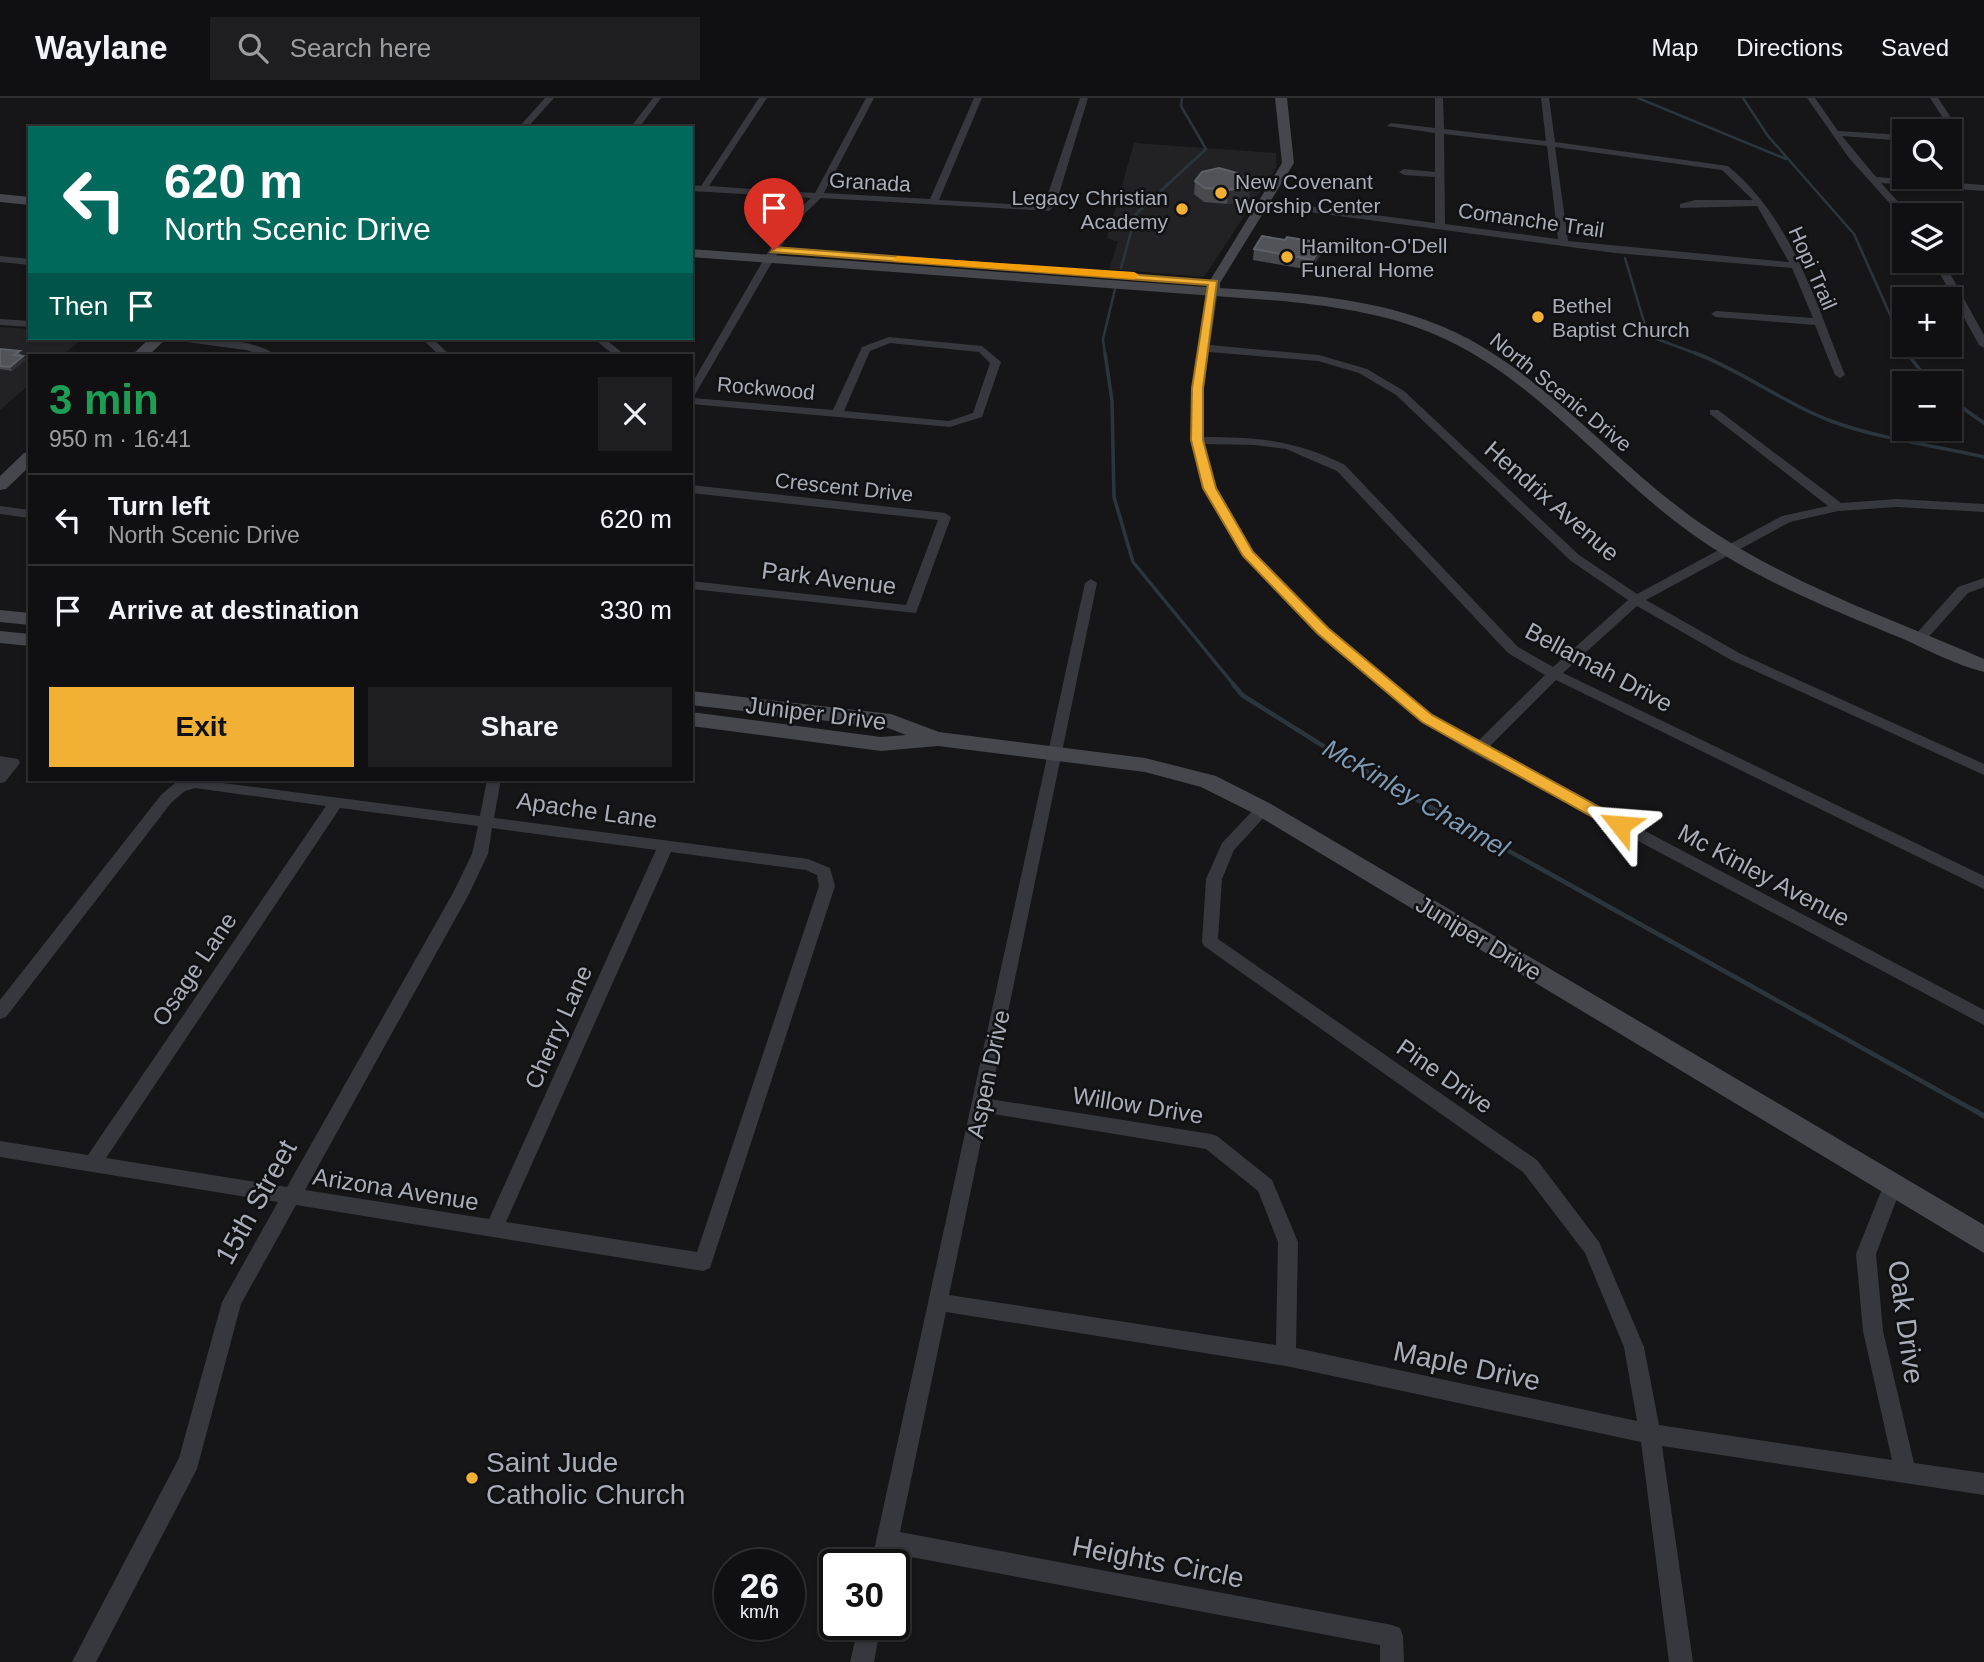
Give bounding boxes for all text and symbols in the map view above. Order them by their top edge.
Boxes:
search box [210,17,700,80]
text: Waylane [35,29,168,66]
icon: search [234,29,272,67]
text: Search here [290,33,431,63]
text: Map [1652,34,1698,61]
text: Directions [1736,34,1843,61]
text: Saved [1881,34,1949,61]
map controls [1892,119,1962,441]
button: search [1892,119,1962,189]
icon: left [49,154,140,245]
text: 620 m [164,154,303,208]
street label: Granada [829,168,912,196]
place label: New Covenant Worship Center [1235,170,1381,217]
pin [744,178,804,250]
marker: New Covenant Worship Center [1213,185,1229,201]
place label: Legacy Christian Academy [1012,186,1168,233]
icon: arrive [755,189,793,227]
street label: Comanche Trail [1457,198,1605,242]
marker: Legacy Christian Academy [1174,201,1190,217]
button: layers [1892,203,1962,273]
text: North Scenic Drive [164,211,431,247]
street label: Hopi Trail [1784,223,1842,313]
place label: Hamilton-O'Dell Funeral Home [1301,234,1447,281]
marker: Hamilton-O'Dell Funeral Home [1279,249,1295,265]
icon: arrive [122,287,160,325]
button: + [1892,287,1962,357]
text: Then [49,291,108,321]
place label: Bethel Baptist Church [1552,294,1690,341]
marker: Bethel Baptist Church [1530,309,1546,325]
street label: North Scenic Drive [1486,328,1636,456]
button: − [1892,371,1962,441]
street label: Rockwood [716,372,816,404]
text: 3 min [49,376,159,423]
button: close [598,377,672,451]
text: 950 m · 16:41 [49,426,191,452]
street label: Hendrix Avenue [1479,435,1625,567]
street label: Crescent Drive [774,468,914,506]
text: Turn left [108,491,210,521]
icon: left [49,501,87,539]
text: 620 m [600,504,672,534]
text: North Scenic Drive [108,522,300,548]
street label: Park Avenue [760,556,898,600]
icon: arrive [49,592,87,630]
text: Arrive at destination [108,595,359,625]
text: 330 m [600,595,672,625]
street label: Bellamah Drive [1521,617,1677,717]
button: Exit [49,687,354,767]
button: Share [368,687,672,767]
street label: Juniper Drive [744,691,888,735]
water label: McKinley Channel [1318,733,1515,864]
street label: Apache Lane [515,787,659,833]
position arrow [1583,788,1657,862]
street label: Mc Kinley Avenue [1674,818,1854,932]
street label: Juniper Drive [1411,890,1547,986]
street label: Osage Lane [146,907,242,1031]
street label: Cherry Lane [519,961,597,1093]
street label: Aspen Drive [961,1007,1015,1141]
street label: Pine Drive [1392,1033,1498,1119]
street label: Willow Drive [1071,1081,1205,1129]
street label: 15th Street [209,1134,303,1269]
street label: Arizona Avenue [311,1163,481,1215]
street label: Oak Drive [1882,1258,1930,1386]
street label: Maple Drive [1391,1335,1543,1397]
place label: Saint Jude Catholic Church [486,1447,685,1510]
marker: Saint Jude Catholic Church [464,1470,480,1486]
street label: Heights Circle [1070,1530,1246,1594]
speed limit sign: 30 [819,1549,910,1640]
text: 26 [740,1566,779,1605]
text: km/h [740,1602,779,1622]

